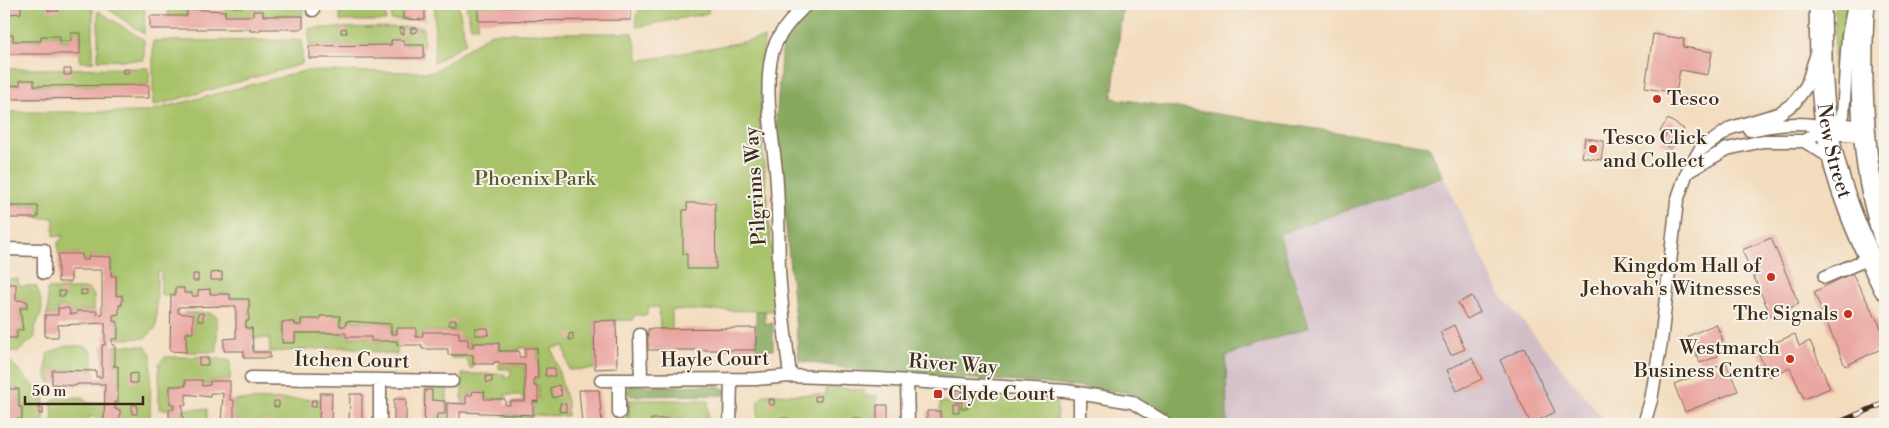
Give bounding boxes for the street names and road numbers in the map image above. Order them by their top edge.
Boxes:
street label: New Street [1811,102,1857,202]
street label: Pilgrims Way [739,125,773,247]
street label: Itchen Court [294,347,410,375]
street label: Hayle Court [661,347,769,373]
street label: River Way [908,349,999,381]

